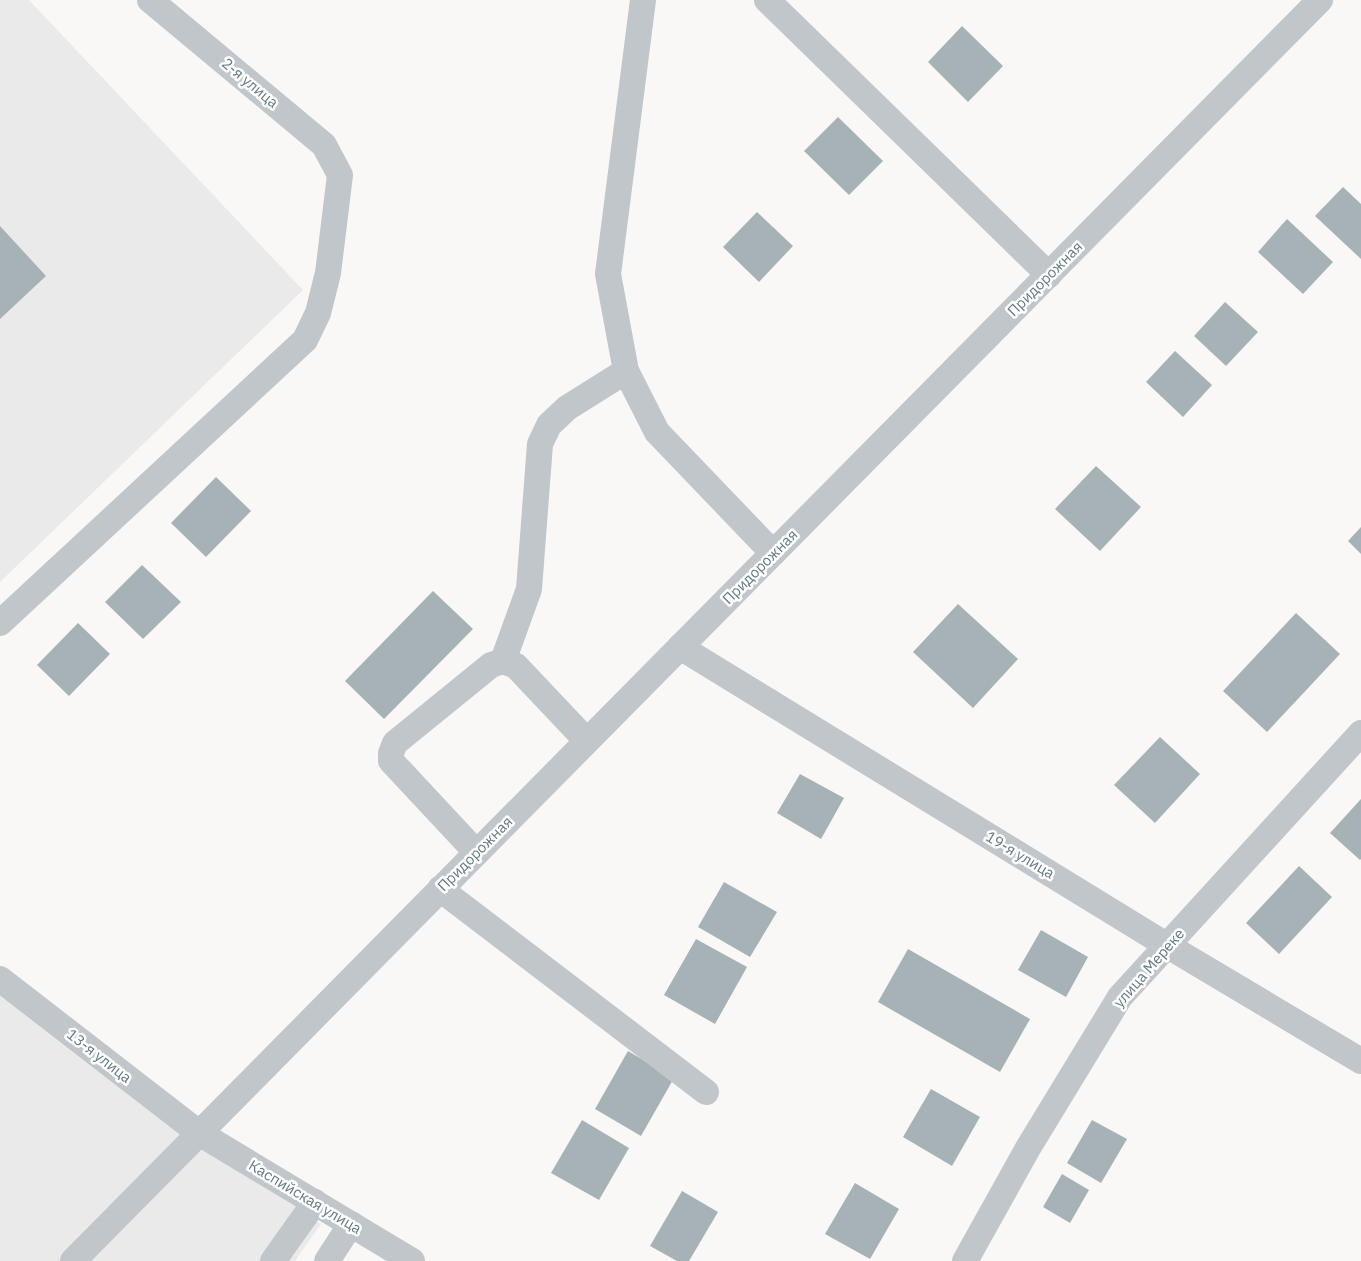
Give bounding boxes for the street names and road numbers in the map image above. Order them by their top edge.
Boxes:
street label: 2-я улица [218,53,283,112]
street label: Придорожная [1003,237,1086,320]
street label: Придорожная [718,525,801,608]
street label: Придорожная [433,812,516,895]
street label: 19-я улица [982,827,1058,883]
street label: улица Мереке [1109,924,1188,1011]
street label: 13-я улица [63,1024,136,1087]
street label: Каспийская улица [245,1155,365,1238]

